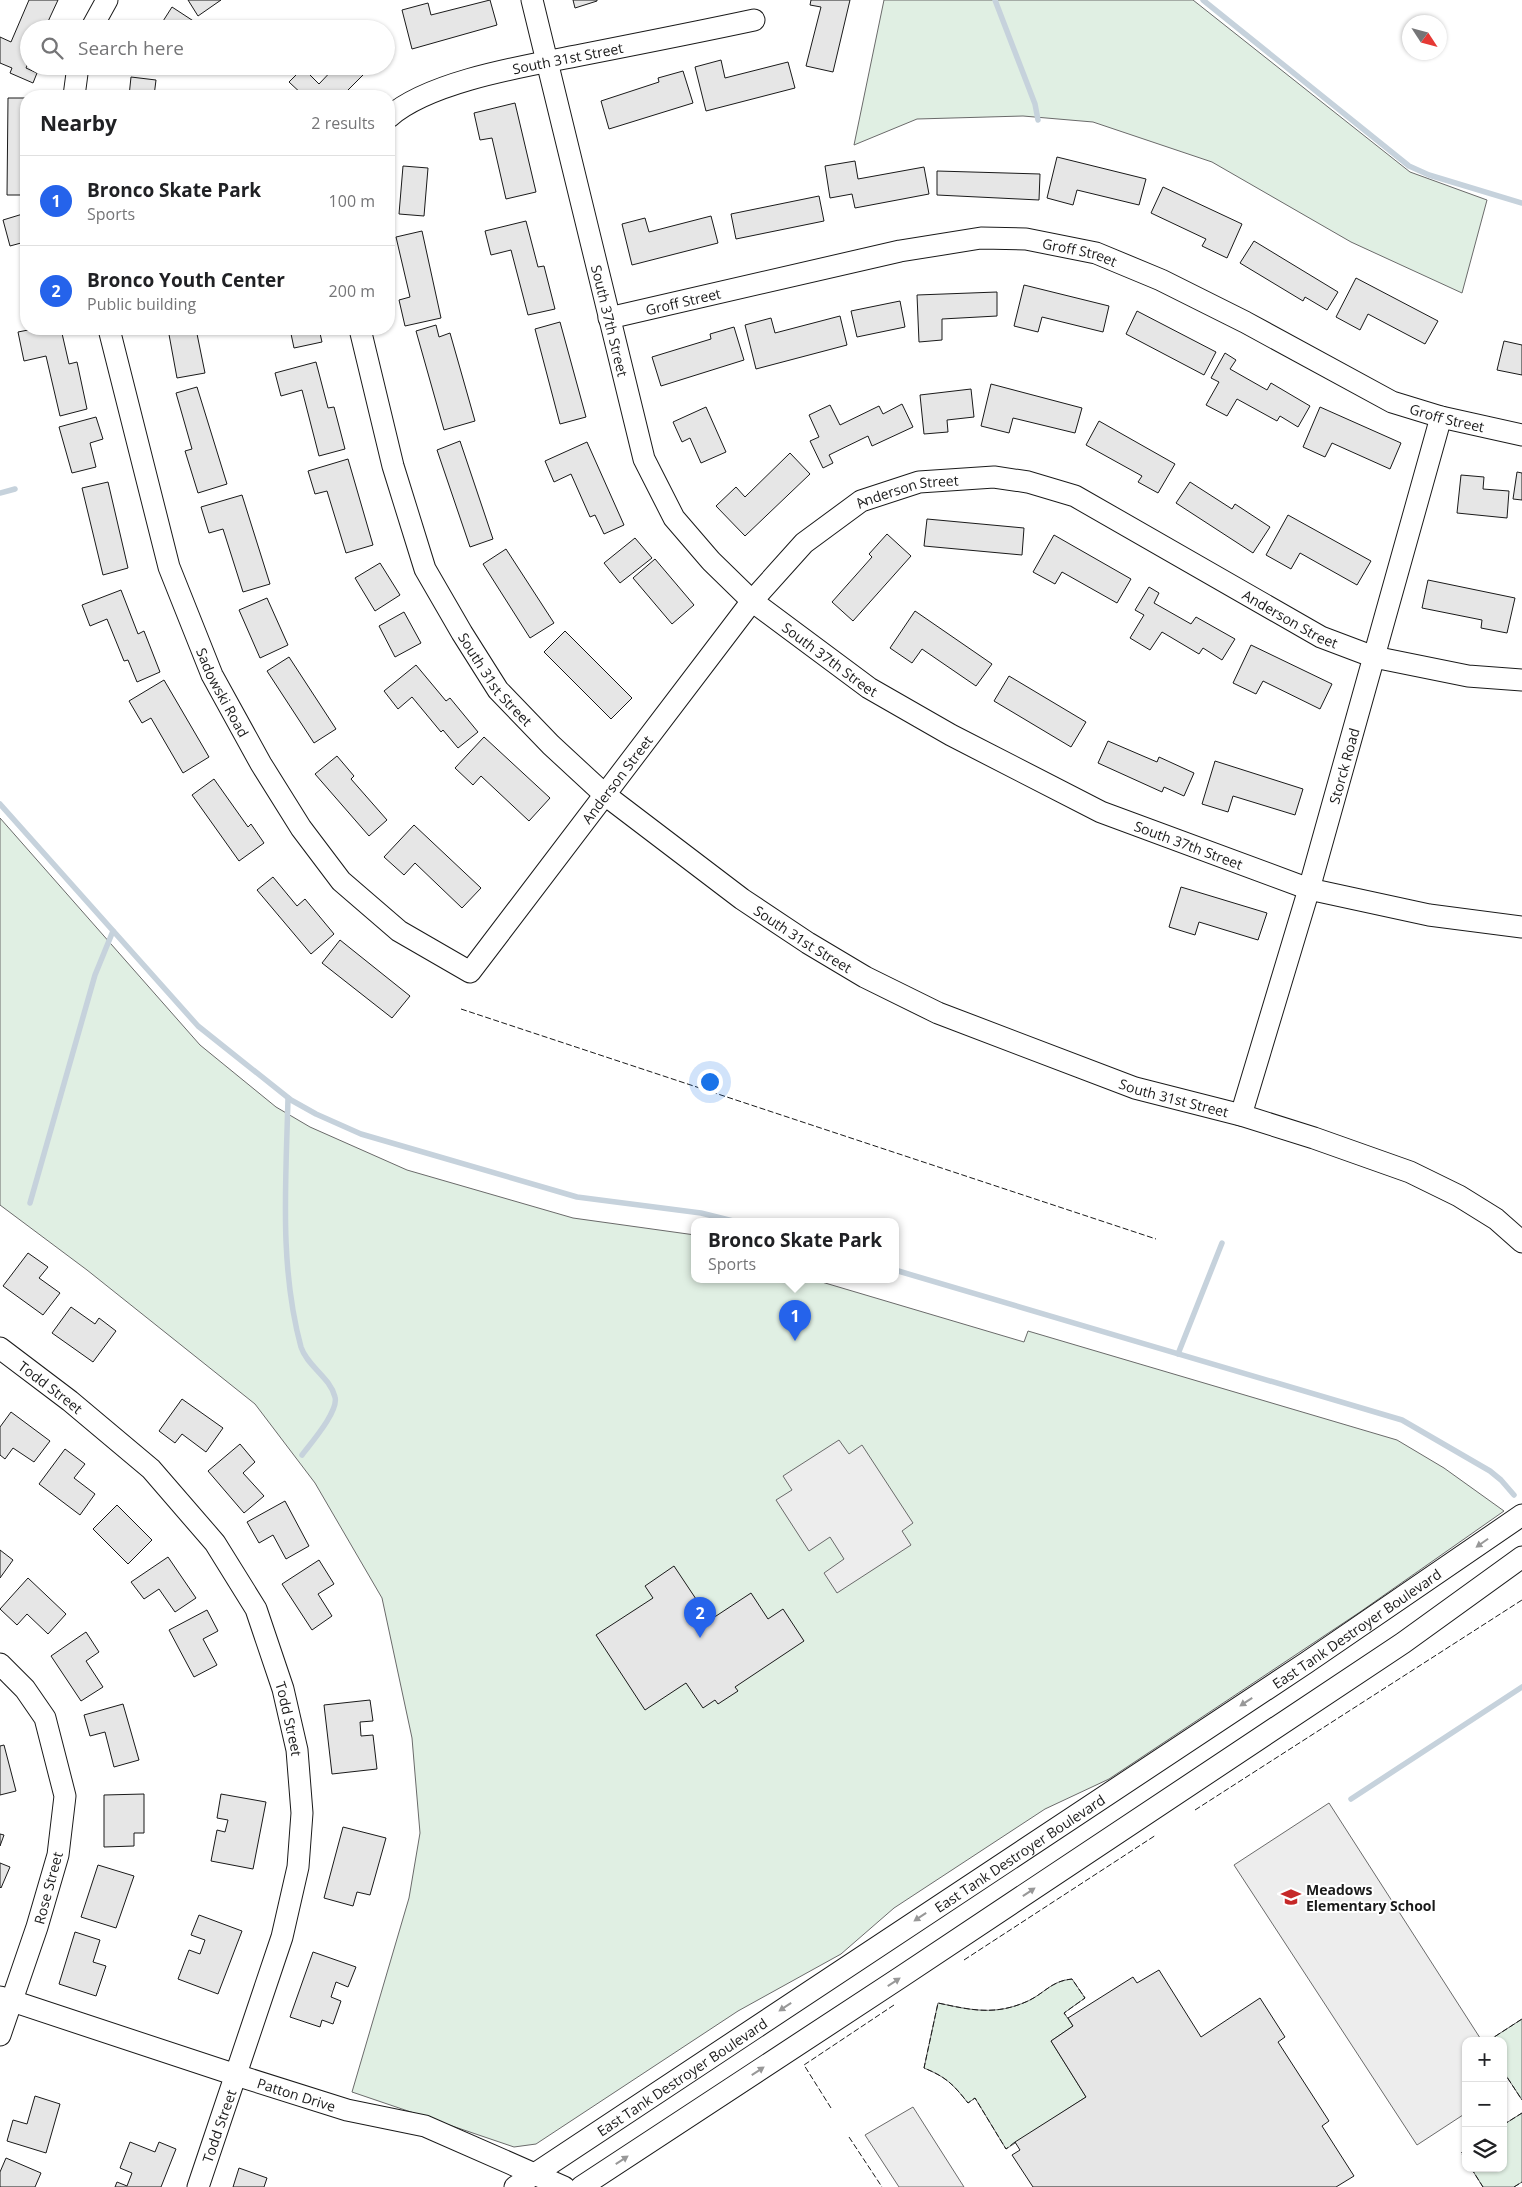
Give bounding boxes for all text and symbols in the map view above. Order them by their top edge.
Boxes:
north arrow [1402,15,1447,60]
search box [20,20,395,75]
icon: search [38,34,66,62]
text: Search here [78,35,184,61]
street label: South 31st Street [511,37,625,78]
text: Nearby [40,109,117,137]
text: 2 results [311,112,375,134]
text: Bronco Skate Park [87,177,261,203]
text: 1 [51,190,61,212]
text: 100 m [329,190,375,212]
text: Sports [87,203,135,225]
street label: Groff Street [1041,233,1120,270]
street label: South 37th Street [587,263,633,378]
text: Bronco Youth Center [87,267,285,293]
text: 2 [51,280,61,302]
text: 200 m [329,280,375,302]
street label: Groff Street [644,283,723,319]
text: Public building [87,293,196,315]
street label: Groff Street [1407,398,1486,436]
street label: Anderson Street [851,470,959,512]
street label: Anderson Street [1239,585,1341,652]
street label: South 37th Street [779,617,881,701]
street label: South 31st Street [455,629,537,730]
street label: Sadowski Road [193,645,254,740]
street label: Storck Road [1324,726,1363,806]
street label: Anderson Street [577,731,656,827]
street label: South 37th Street [1132,816,1246,873]
street label: South 31st Street [751,900,856,977]
your location [697,1069,723,1095]
street label: South 31st Street [1116,1073,1231,1121]
popup [691,1218,899,1283]
text: Bronco Skate Park [708,1227,882,1253]
text: Sports [708,1253,756,1275]
pin: 1 [779,1300,811,1341]
street label: Todd Street [15,1356,87,1417]
one-way arrow [1475,1538,1489,1548]
street label: East Tank Destroyer Boulevard [1268,1564,1445,1693]
pin: 2 [684,1597,716,1638]
street label: Todd Street [272,1679,307,1757]
one-way arrow [1239,1698,1252,1707]
street label: East Tank Destroyer Boulevard [930,1790,1108,1916]
street label: Rose Street [29,1850,67,1926]
place label: Meadows Elementary School [1306,1880,1436,1915]
school or university icon: Meadows Elementary School [1280,1886,1302,1908]
one-way arrow [1022,1887,1035,1897]
one-way arrow [913,1912,927,1922]
one-way arrow [887,1978,900,1987]
one-way arrow [778,2002,791,2012]
street label: East Tank Destroyer Boulevard [593,2013,771,2140]
map controls [1462,2037,1507,2172]
button: + [1462,2037,1507,2082]
one-way arrow [751,2067,764,2076]
street label: Patton Drive [255,2073,338,2115]
button: − [1462,2082,1507,2127]
street label: Todd Street [198,2087,240,2165]
button: layers [1462,2127,1507,2172]
one-way arrow [615,2156,628,2165]

